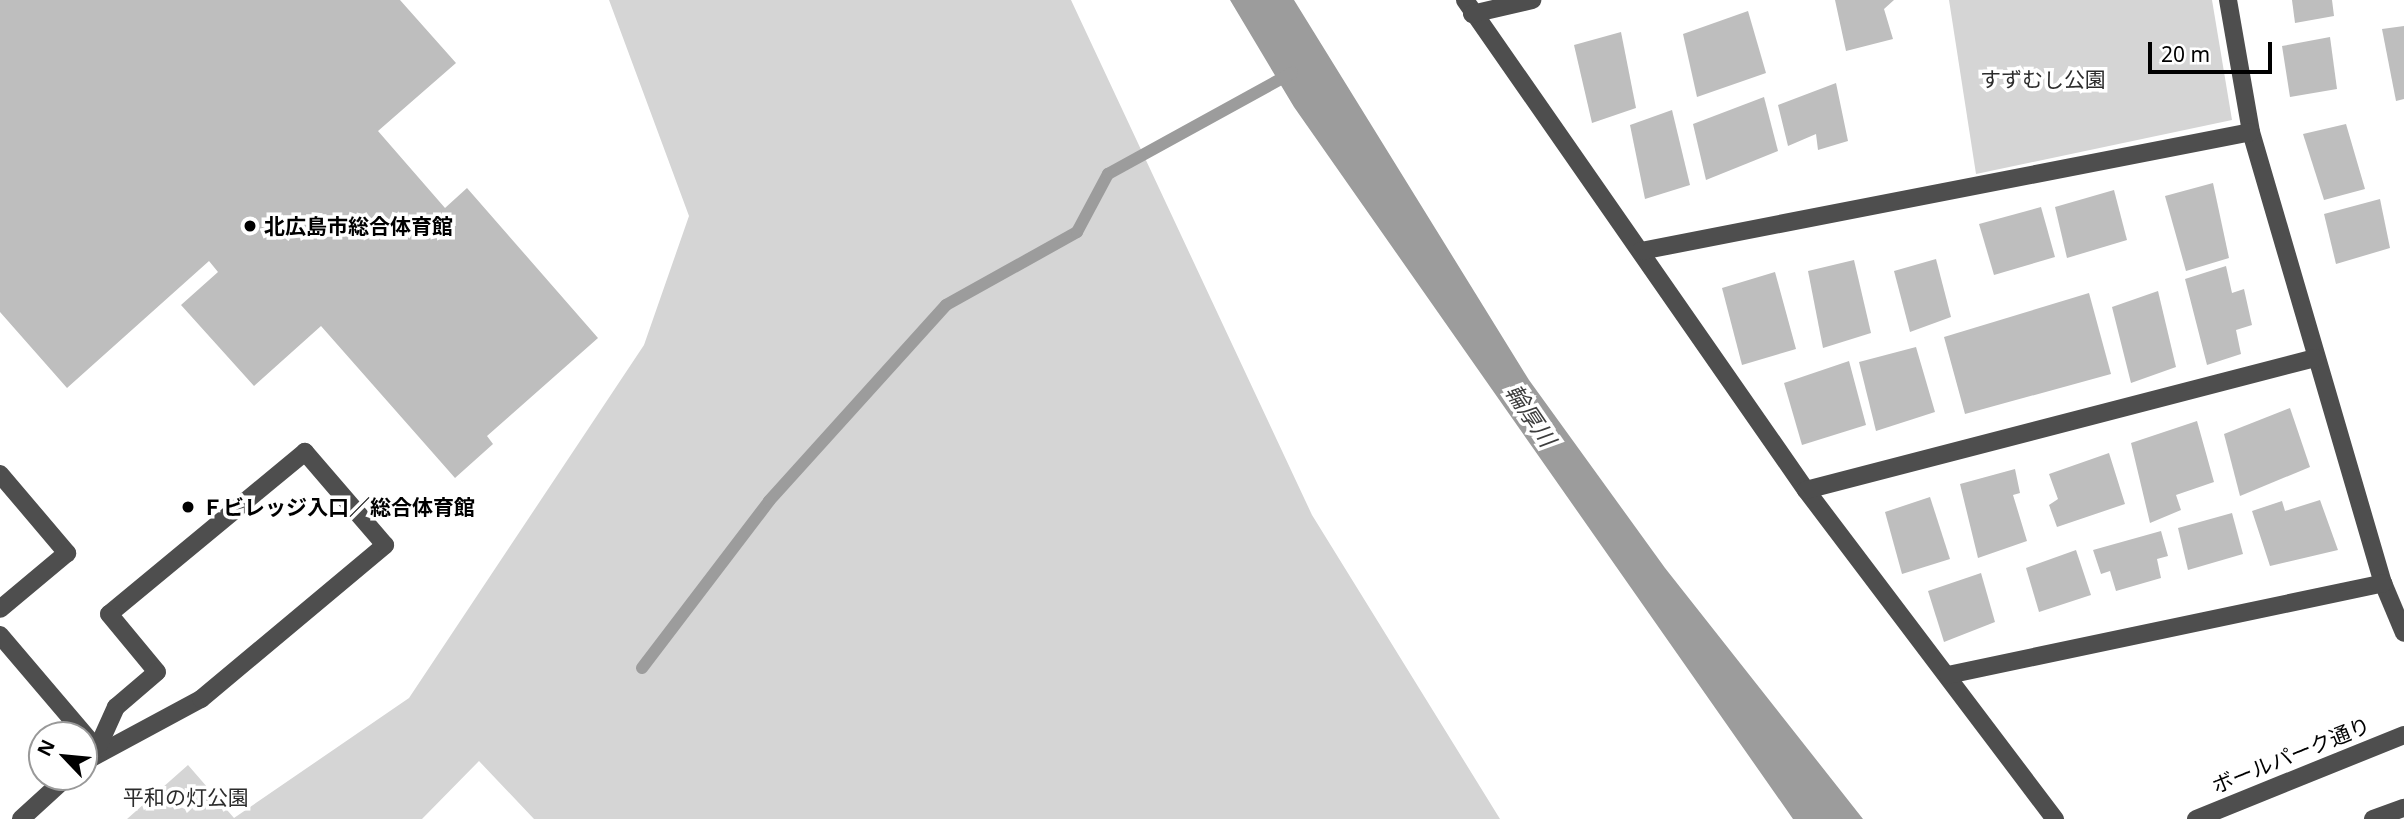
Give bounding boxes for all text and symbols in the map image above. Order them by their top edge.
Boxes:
scale bar [2152,28,2276,72]
text: 20 m [2161,40,2210,68]
park label: すずむし公園 [1980,66,2106,92]
place label: 北広島市総合体育館 [264,213,453,239]
marker: 北広島市総合体育館 [242,218,258,234]
water label: 輪厚川 [1500,379,1562,451]
place label: Ｆビレッジ入口／総合体育館 [202,494,475,520]
marker: Ｆビレッジ入口／総合体育館 [180,499,196,515]
street label: ボールパーク通り [2208,712,2374,798]
north arrow [28,721,98,791]
text: N [31,735,61,760]
park label: 平和の灯公園 [123,784,249,810]

